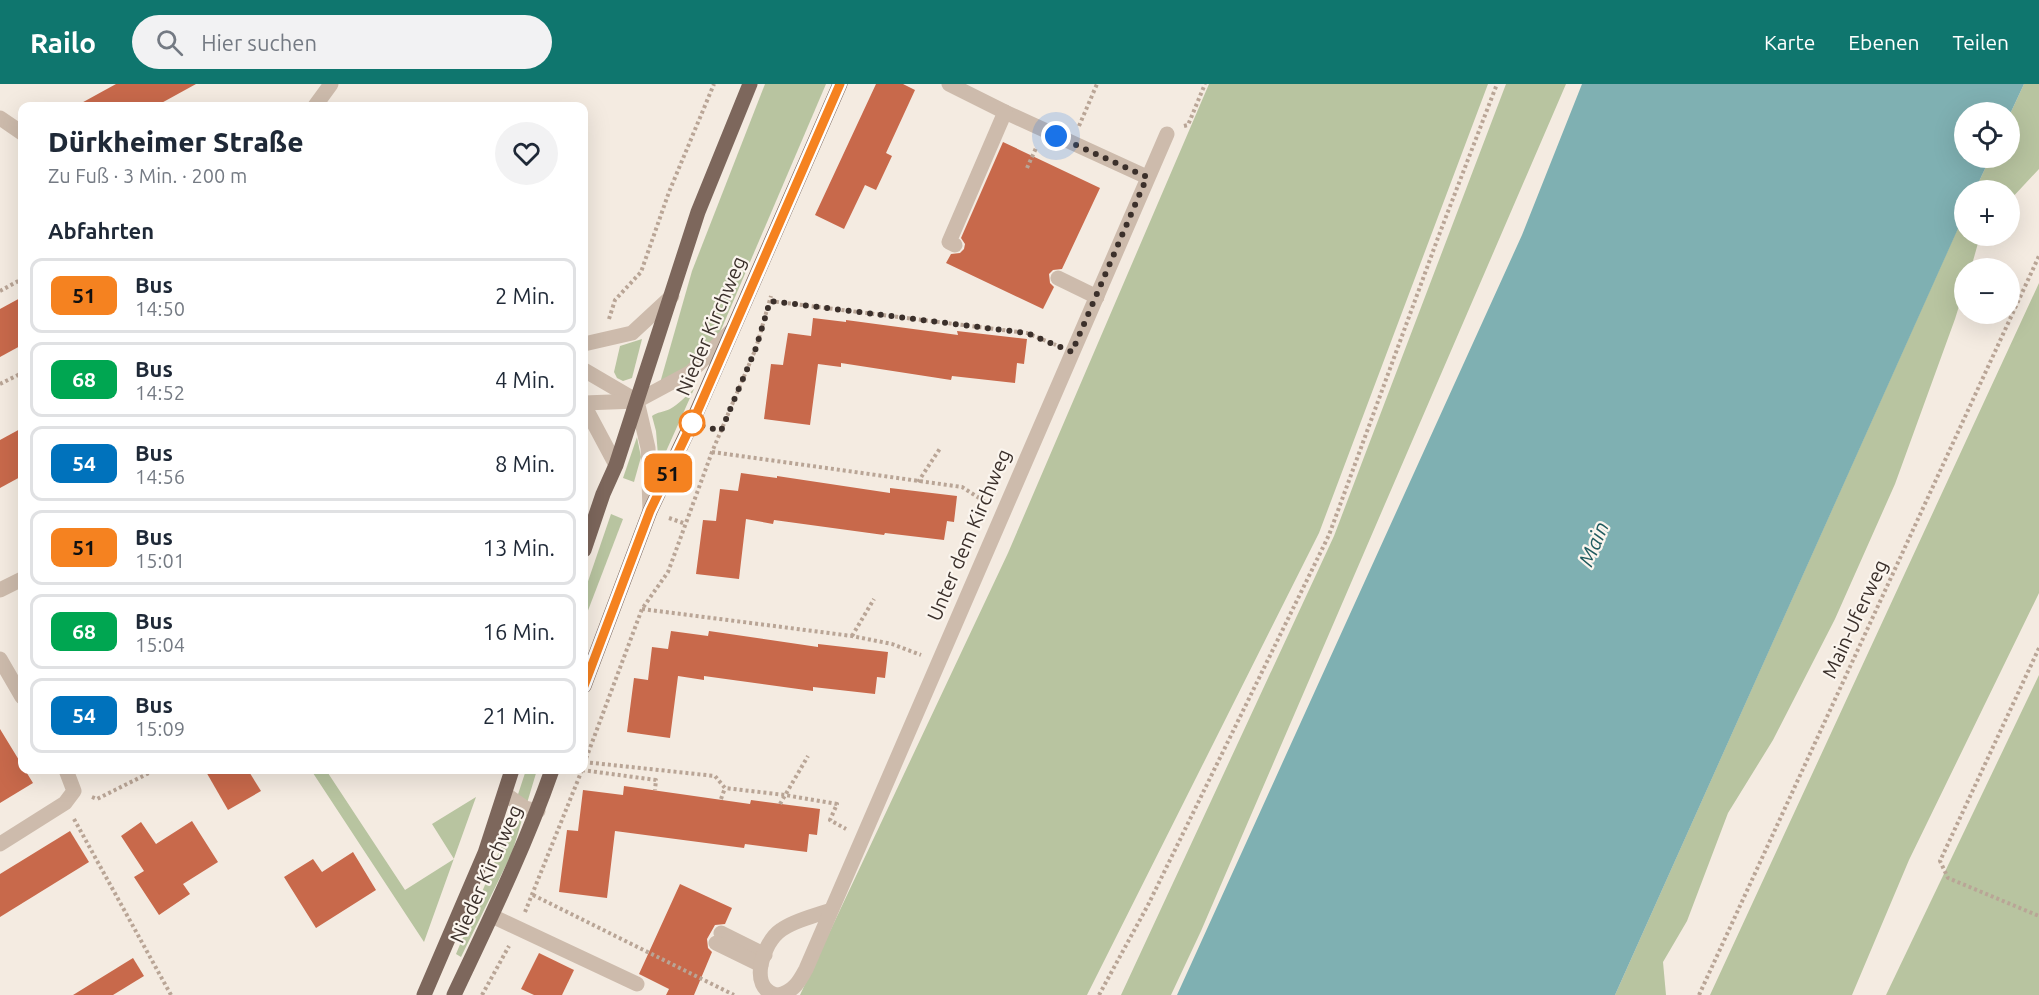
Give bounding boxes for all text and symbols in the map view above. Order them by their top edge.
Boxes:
search box [132,15,552,69]
icon: search [153,26,186,59]
text: Railo [30,27,96,58]
text: Hier suchen [201,30,317,55]
text: Karte [1764,30,1815,54]
text: Ebenen [1848,30,1920,54]
text: Teilen [1953,30,2009,54]
map controls [1954,102,2020,324]
button: locate [1954,102,2020,168]
your location [1041,121,1071,151]
button: heart [495,122,558,185]
text: Dürkheimer Straße [48,126,304,157]
text: Zu Fuß · 3 Min. · 200 m [48,164,247,187]
button: + [1954,180,2020,246]
text: Abfahrten [48,218,154,243]
street label: Nieder Kirchweg [671,253,750,399]
button: − [1954,258,2020,324]
text: Bus [135,272,173,297]
text: 51 [72,283,96,307]
text: 2 Min. [495,283,555,308]
text: 14:50 [135,297,185,320]
text: Bus [135,356,173,381]
text: 68 [72,367,96,391]
text: 4 Min. [495,367,555,392]
text: 14:52 [135,381,185,404]
unlabelled marker [679,410,705,436]
text: Bus [135,440,173,465]
street label: Unter dem Kirchweg [922,445,1015,624]
text: 54 [72,451,96,475]
text: 8 Min. [495,451,555,476]
line badge: 51 [641,454,695,492]
text: 51 [656,461,680,485]
text: 14:56 [135,465,185,488]
water label: Main [1573,518,1613,570]
text: Bus [135,524,173,549]
text: 51 [72,535,96,559]
text: 13 Min. [483,535,555,560]
text: 15:01 [135,549,185,572]
street label: Main-Uferweg [1817,556,1892,682]
text: Bus [135,608,173,633]
text: 68 [72,619,96,643]
text: 16 Min. [483,619,555,644]
text: 15:04 [135,633,185,656]
text: Bus [135,692,173,717]
text: 54 [72,703,96,727]
text: 21 Min. [483,703,555,728]
text: 15:09 [135,717,185,740]
street label: Nieder Kirchweg [445,801,526,946]

